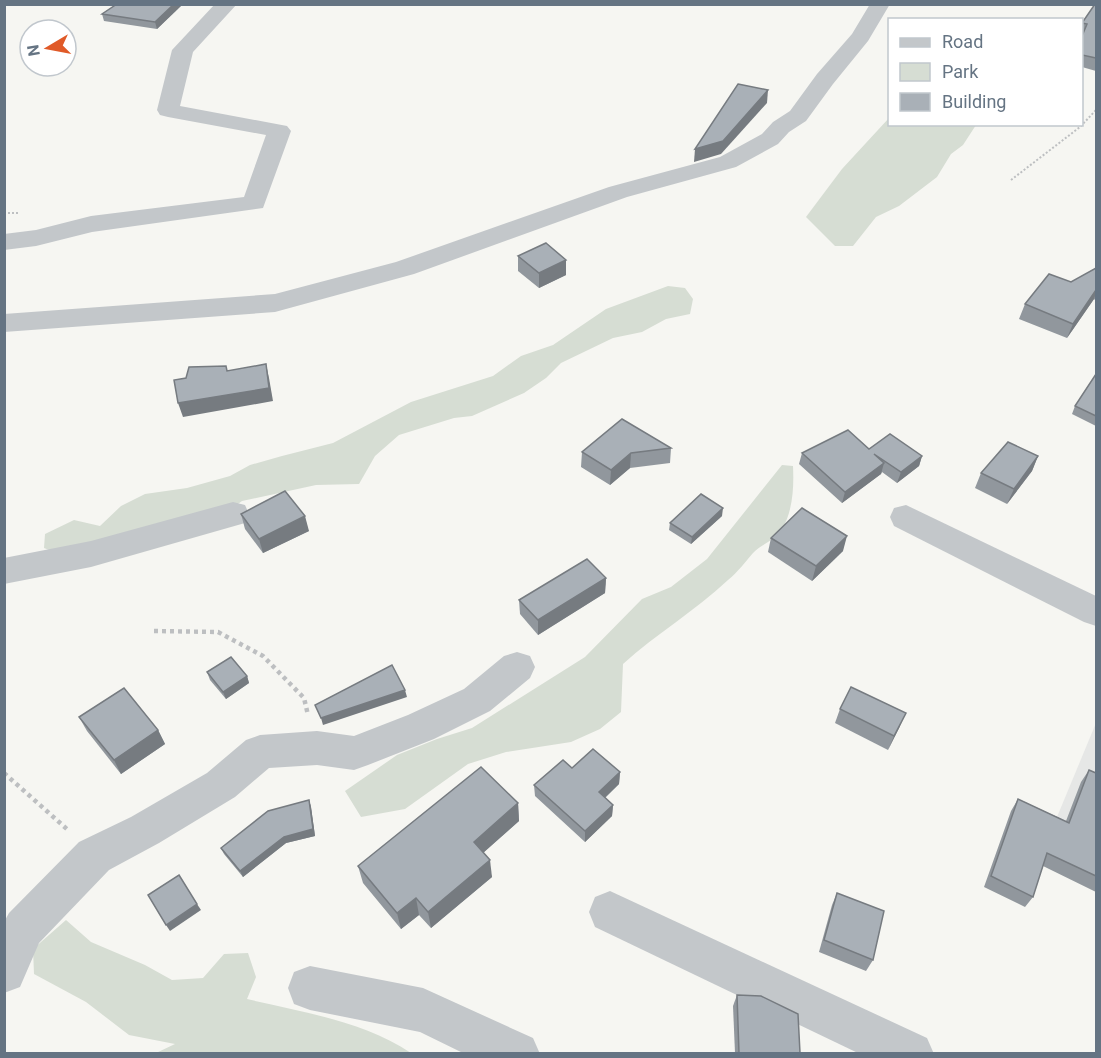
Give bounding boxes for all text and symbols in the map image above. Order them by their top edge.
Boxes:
north arrow [18,18,78,78]
legend [888,18,1083,126]
text: Road [942,31,983,52]
text: N [23,43,44,58]
text: Park [942,61,979,82]
text: Building [942,91,1006,112]

